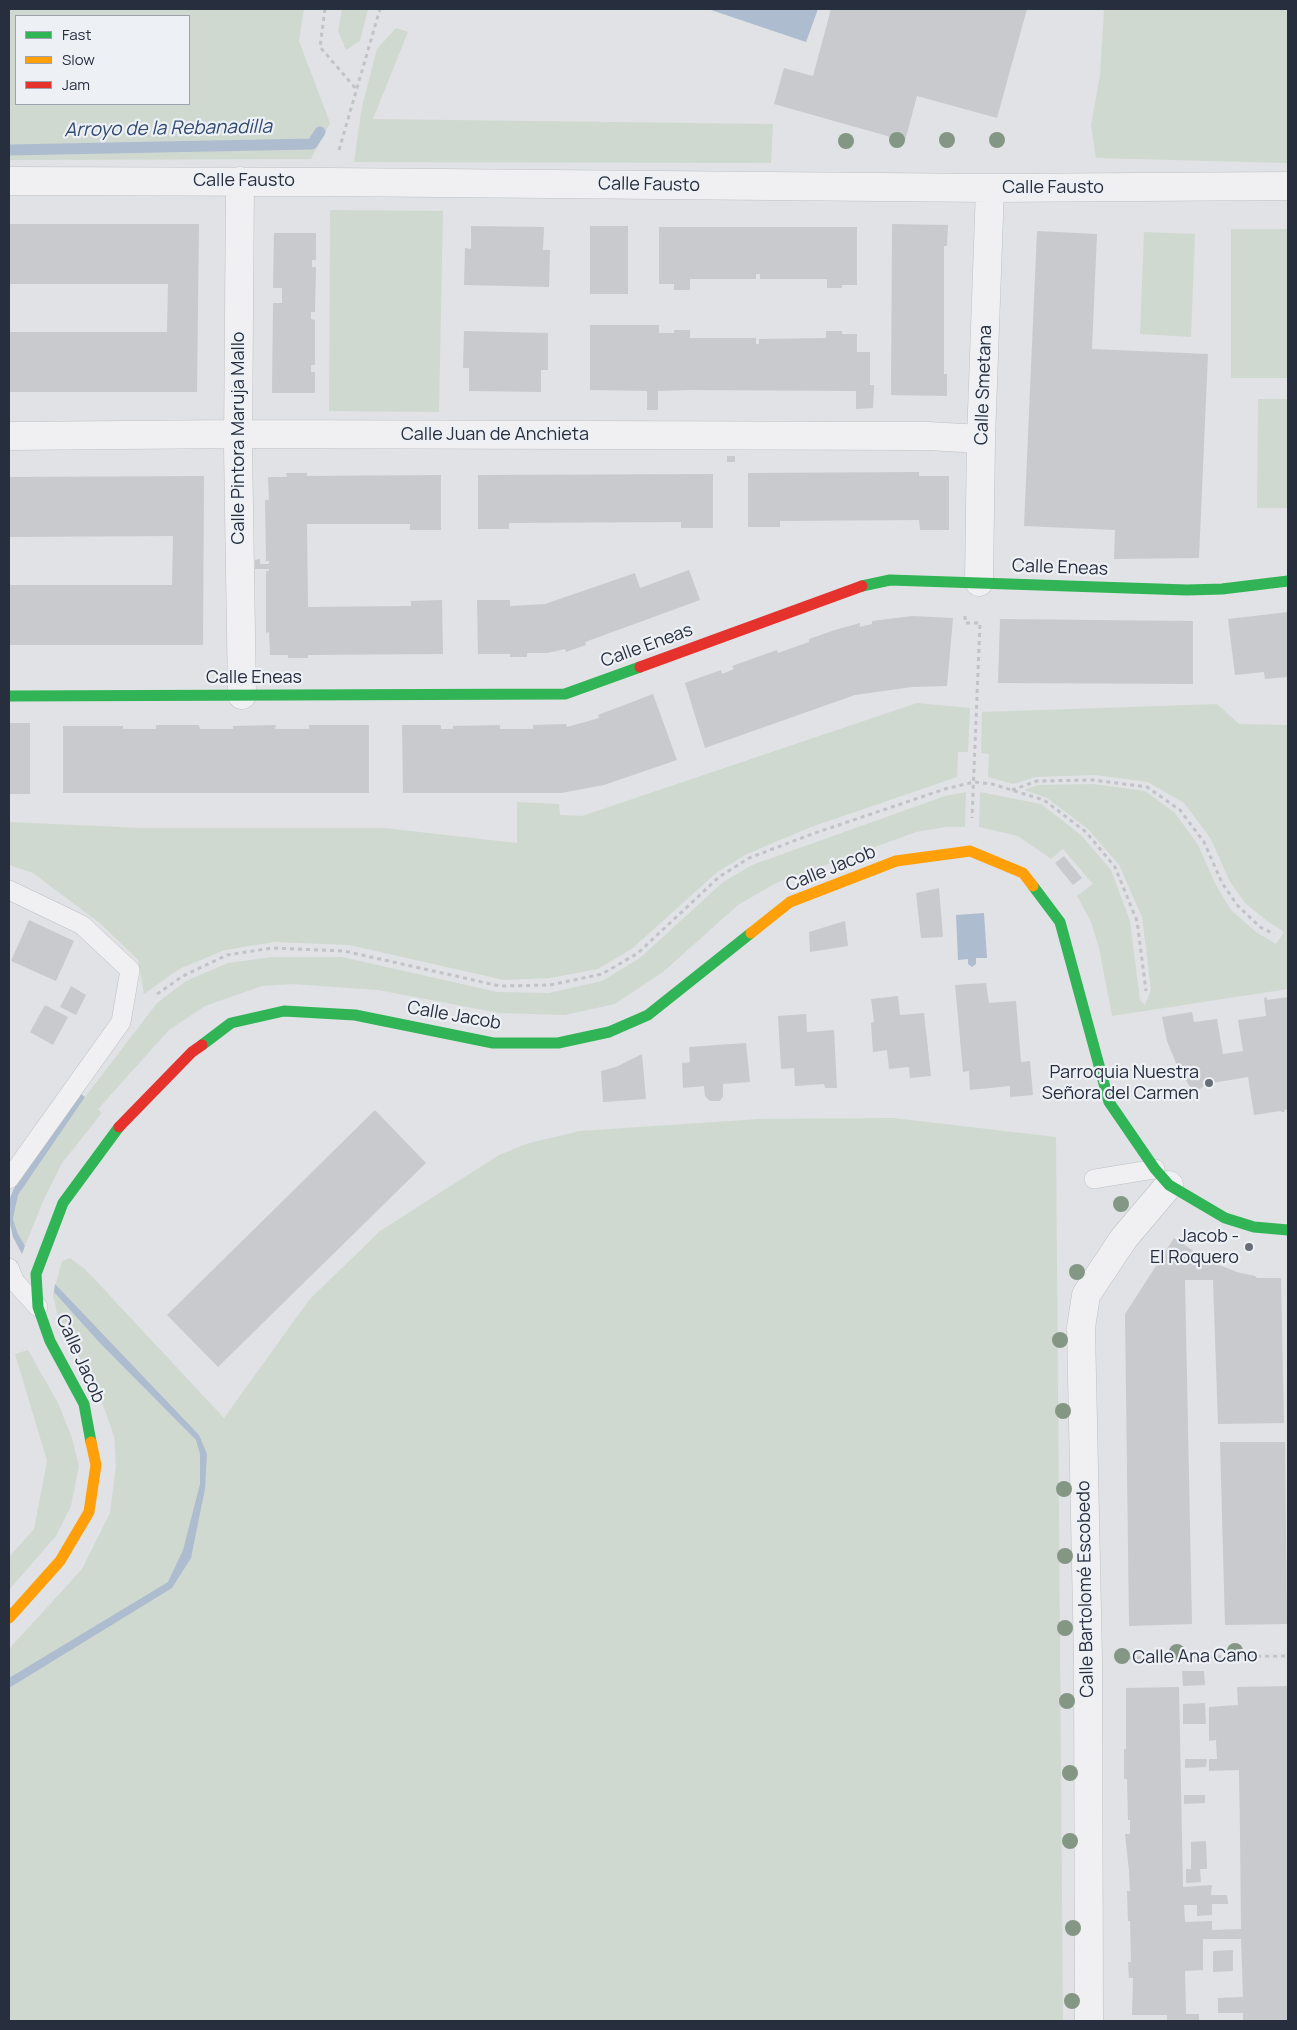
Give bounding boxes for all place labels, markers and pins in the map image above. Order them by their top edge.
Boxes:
place label: Parroquia Nuestra Señora del Carmen [1042,1062,1199,1104]
marker: Parroquia Nuestra Señora del Carmen [1203,1077,1215,1089]
place label: Jacob - El Roquero [1150,1226,1239,1268]
marker: Jacob - El Roquero [1243,1241,1255,1253]

